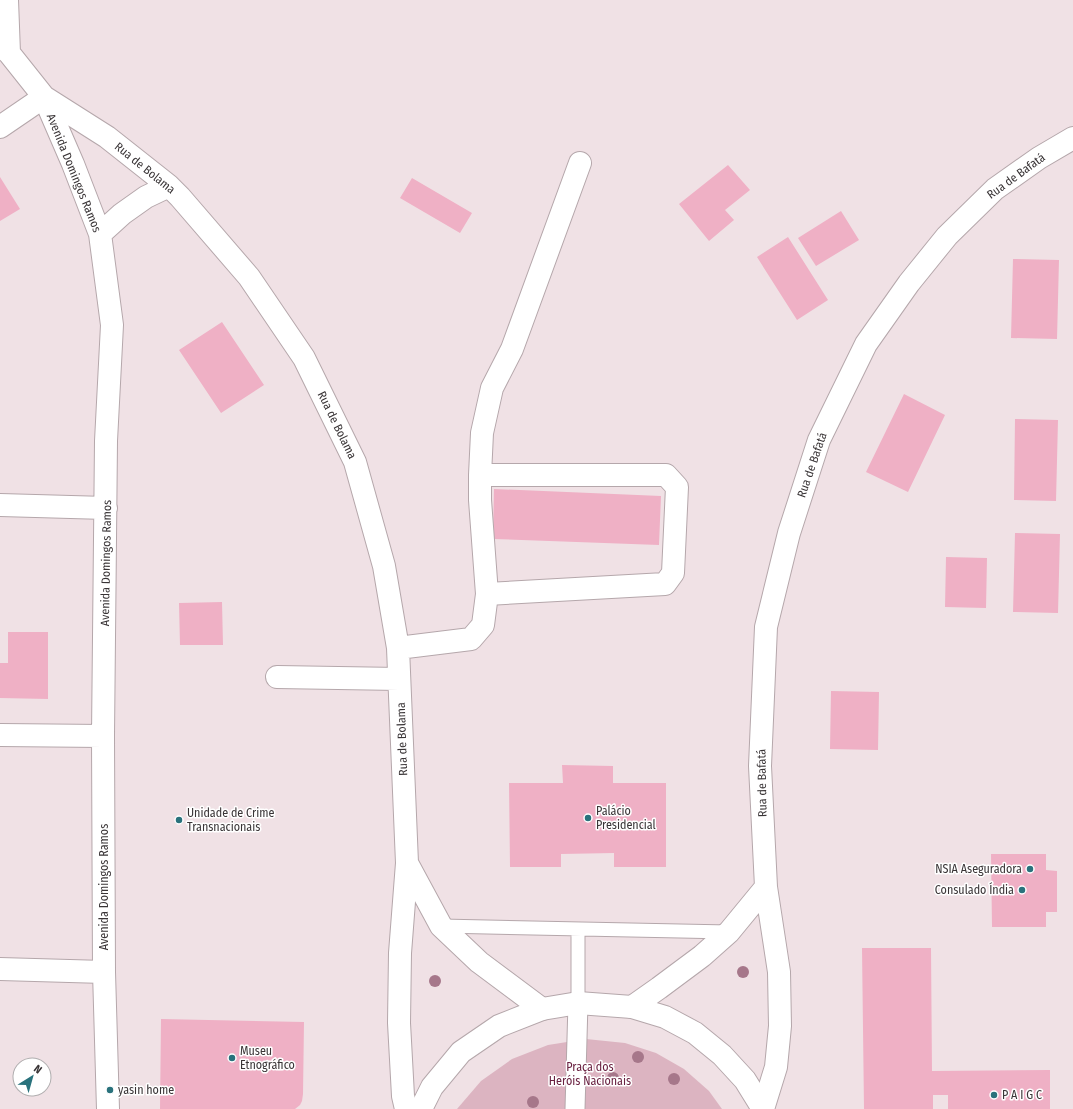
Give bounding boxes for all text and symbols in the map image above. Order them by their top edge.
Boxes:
street label: Avenida Domingos Ramos [44,112,104,234]
street label: Rua de Bolama [112,139,178,197]
street label: Rua de Bafatá [984,150,1048,202]
street label: Rua de Bolama [315,389,359,461]
street label: Rua de Bafatá [794,430,830,500]
street label: Avenida Domingos Ramos [98,500,114,626]
street label: Rua de Bolama [394,702,410,776]
street label: Rua de Bafatá [754,749,770,817]
place label: Palácio Presidencial [596,804,656,832]
place label: Unidade de Crime Transnacionais [187,806,274,834]
marker: Palácio Presidencial [583,813,593,823]
marker: Unidade de Crime Transnacionais [174,815,184,825]
street label: Avenida Domingos Ramos [97,824,111,950]
place label: NSIA Aseguradora [935,862,1022,876]
marker: NSIA Aseguradora [1025,864,1035,874]
place label: Consulado Índia [935,882,1014,897]
marker: Consulado Índia [1017,885,1027,895]
place label: Museu Etnográfico [240,1044,295,1072]
marker: Museu Etnográfico [227,1053,237,1063]
north arrow [12,1057,52,1097]
park label: Praça dos Heróis Nacionais [549,1060,631,1088]
text: N [31,1062,44,1077]
place label: yasin home [118,1083,174,1097]
marker: yasin home [105,1085,115,1095]
place label: P A I G C [1002,1088,1042,1102]
marker: P A I G C [989,1090,999,1100]

